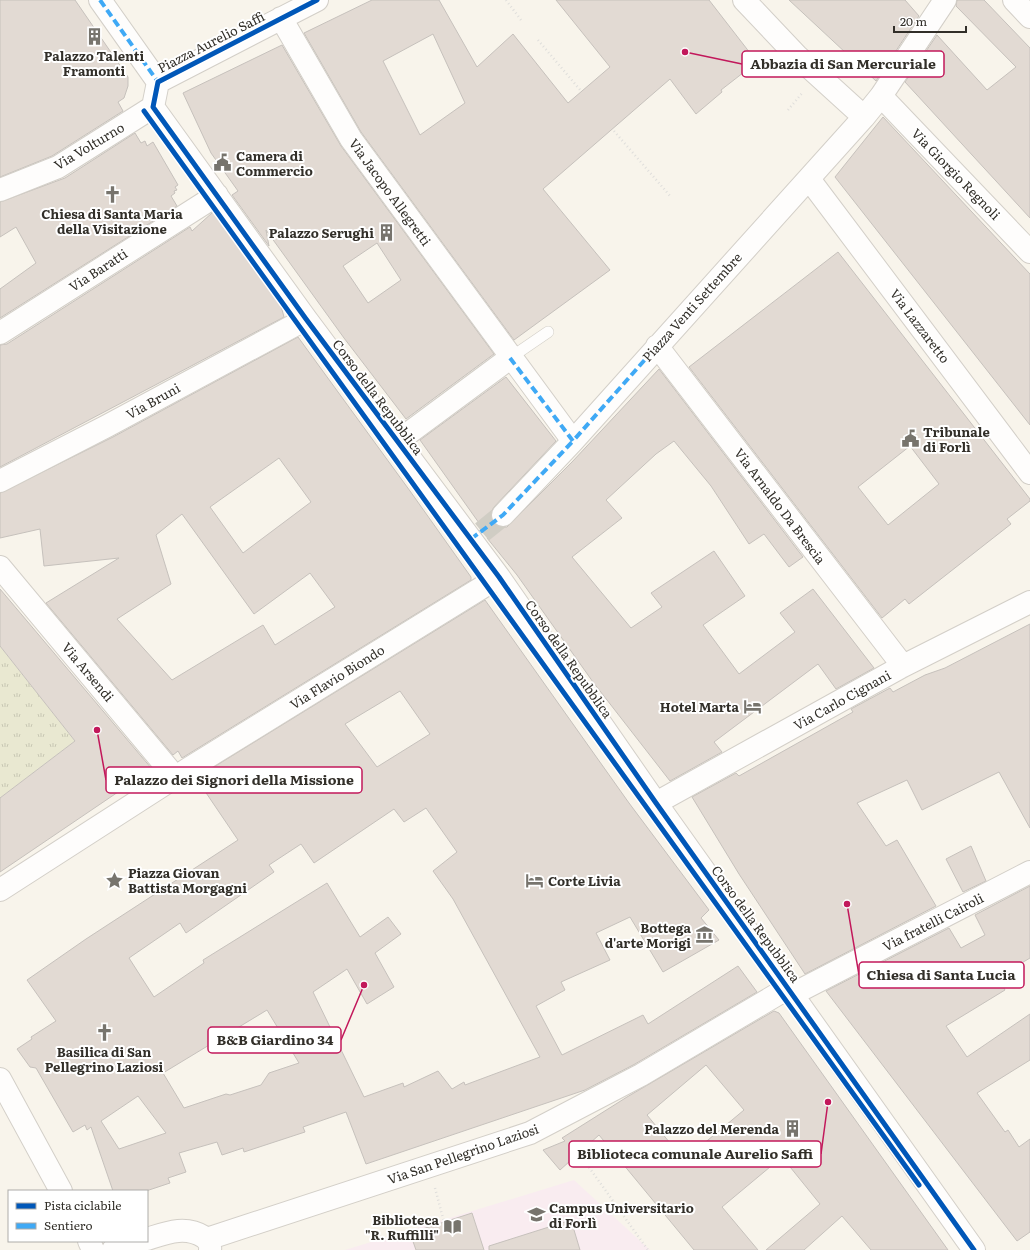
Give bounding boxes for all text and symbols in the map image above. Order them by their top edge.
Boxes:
street label: Piazza Aurelio Saffi [154,6,268,77]
scale bar [894,8,966,34]
text: 20 m [900,12,927,30]
building icon: Palazzo Talenti Framonti [84,27,104,47]
place label: Palazzo Talenti Framonti [44,46,144,80]
callout: Abbazia di San Mercuriale [742,51,944,77]
text: Abbazia di San Mercuriale [750,53,936,73]
street label: Via Volturno [50,117,128,174]
street label: Via Giorgio Regnoli [908,124,1006,224]
street label: Via Jacopo Allegretti [345,134,436,250]
place label: Camera di Commercio [236,146,313,180]
public building icon: Camera di Commercio [213,153,233,173]
church icon: Chiesa di Santa Maria della Visitazione [102,185,122,205]
place label: Chiesa di Santa Maria della Visitazione [41,204,183,238]
place label: Palazzo Serughi [269,223,374,242]
building icon: Palazzo Serughi [377,223,397,243]
street label: Via Baratti [65,243,131,296]
street label: Piazza Venti Settembre [637,248,746,365]
street label: Via Lazzaretto [886,285,955,367]
street label: Corso della Repubblica [329,335,428,459]
street label: Via Bruni [122,378,184,423]
place label: Tribunale di Forlì [923,422,990,456]
public building icon: Tribunale di Forlì [900,429,920,449]
street label: Via Arnaldo Da Brescia [730,444,830,568]
street label: Corso della Repubblica [521,596,617,722]
street label: Via Arsendi [58,638,119,706]
street label: Via Flavio Biondo [286,640,388,713]
street label: Via Carlo Cignani [790,665,894,734]
place label: Hotel Marta [660,697,739,716]
hotel icon: Hotel Marta [742,697,762,717]
callout: Palazzo dei Signori della Missione [106,767,362,793]
text: Palazzo dei Signori della Missione [114,769,354,789]
street label: Corso della Repubblica [707,861,805,986]
place label: Piazza Giovan Battista Morgagni [128,863,247,897]
place icon: Piazza Giovan Battista Morgagni [105,870,125,890]
hotel icon: Corte Livia [525,871,545,891]
place label: Corte Livia [548,871,621,890]
street label: Via fratelli Cairoli [879,888,987,955]
place label: Bottega d'arte Morigi [605,918,691,952]
museum icon: Bottega d'arte Morigi [694,925,714,945]
callout: Chiesa di Santa Lucia [859,962,1024,988]
text: Chiesa di Santa Lucia [866,964,1016,984]
church icon: Basilica di San Pellegrino Laziosi [94,1023,114,1043]
callout: B&B Giardino 34 [208,1027,341,1053]
text: B&B Giardino 34 [217,1029,334,1049]
place label: Basilica di San Pellegrino Laziosi [45,1042,163,1076]
street label: Via San Pellegrino Laziosi [385,1118,542,1188]
place label: Palazzo del Merenda [644,1119,779,1138]
building icon: Palazzo del Merenda [782,1119,802,1139]
callout: Biblioteca comunale Aurelio Saffi [569,1141,821,1167]
text: Biblioteca comunale Aurelio Saffi [577,1143,814,1163]
legend [8,1190,148,1242]
text: Pista ciclabile [44,1196,122,1214]
place label: Campus Universitario di Forlì [549,1198,694,1232]
school or university icon: Campus Universitario di Forlì [526,1205,546,1225]
place label: Biblioteca "R. Ruffilli" [365,1210,439,1244]
text: Sentiero [44,1216,92,1234]
library icon: Biblioteca "R. Ruffilli" [442,1217,462,1237]

